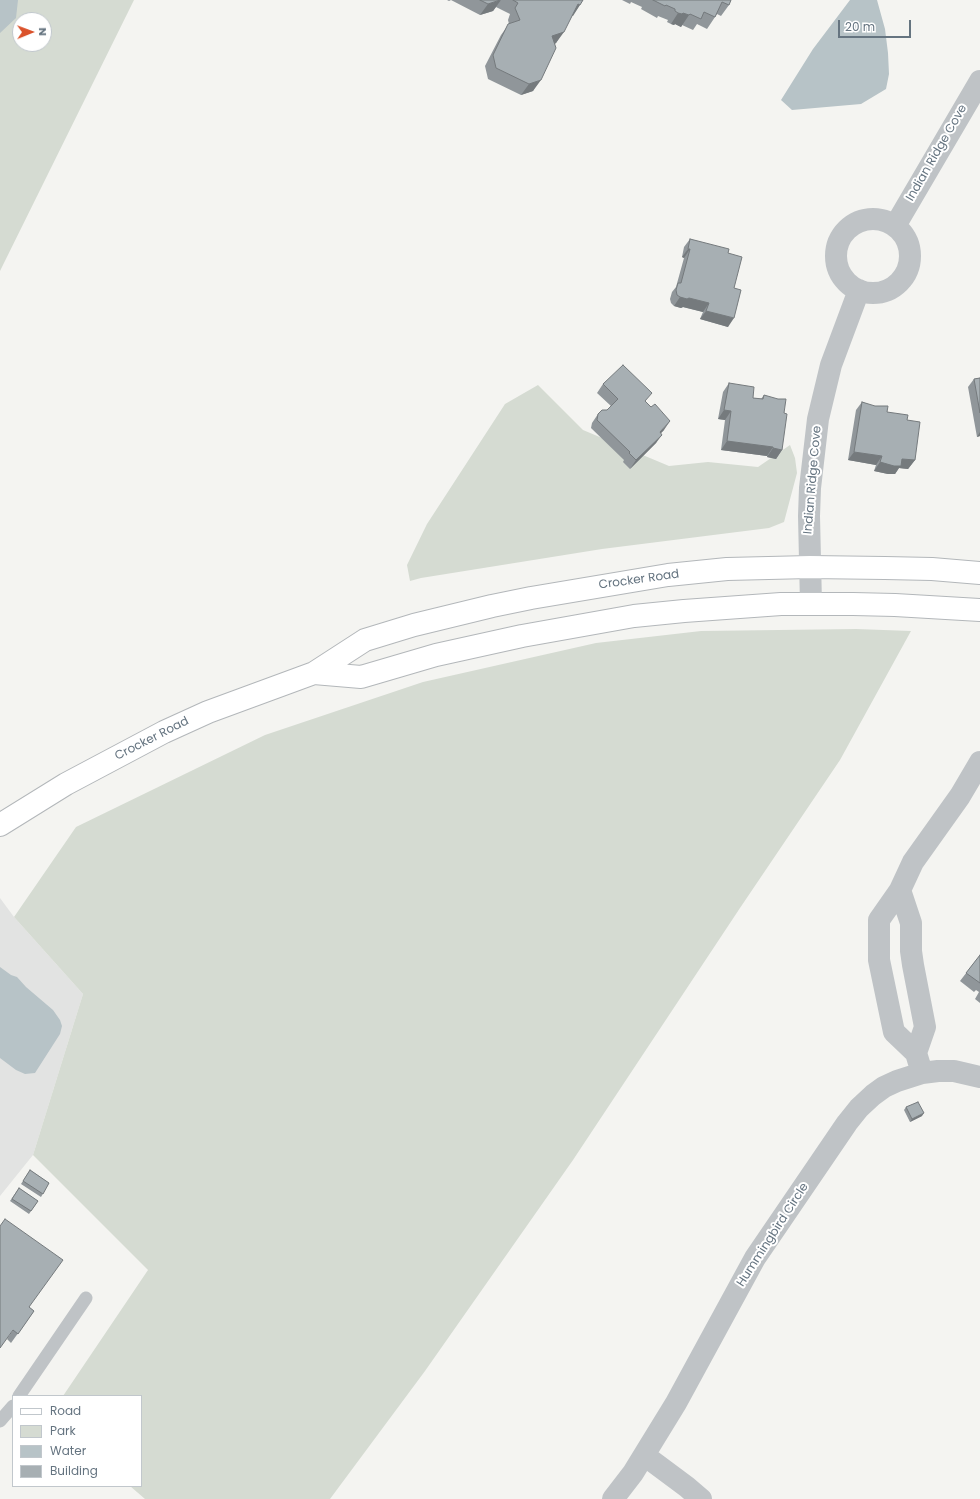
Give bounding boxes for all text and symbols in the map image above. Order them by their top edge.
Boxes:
north arrow [12,12,52,52]
scale bar [840,12,913,38]
text: 20 m [845,18,875,35]
text: N [35,28,51,36]
street label: Indian Ridge Cove [904,102,970,204]
street label: Indian Ridge Cove [801,425,825,535]
street label: Crocker Road [598,567,680,593]
street label: Crocker Road [113,714,191,764]
street label: Hummingbird Circle [734,1180,812,1290]
legend [12,1395,142,1487]
text: Road [50,1402,81,1419]
text: Park [50,1422,76,1439]
text: Water [50,1442,86,1459]
text: Building [50,1462,98,1479]

